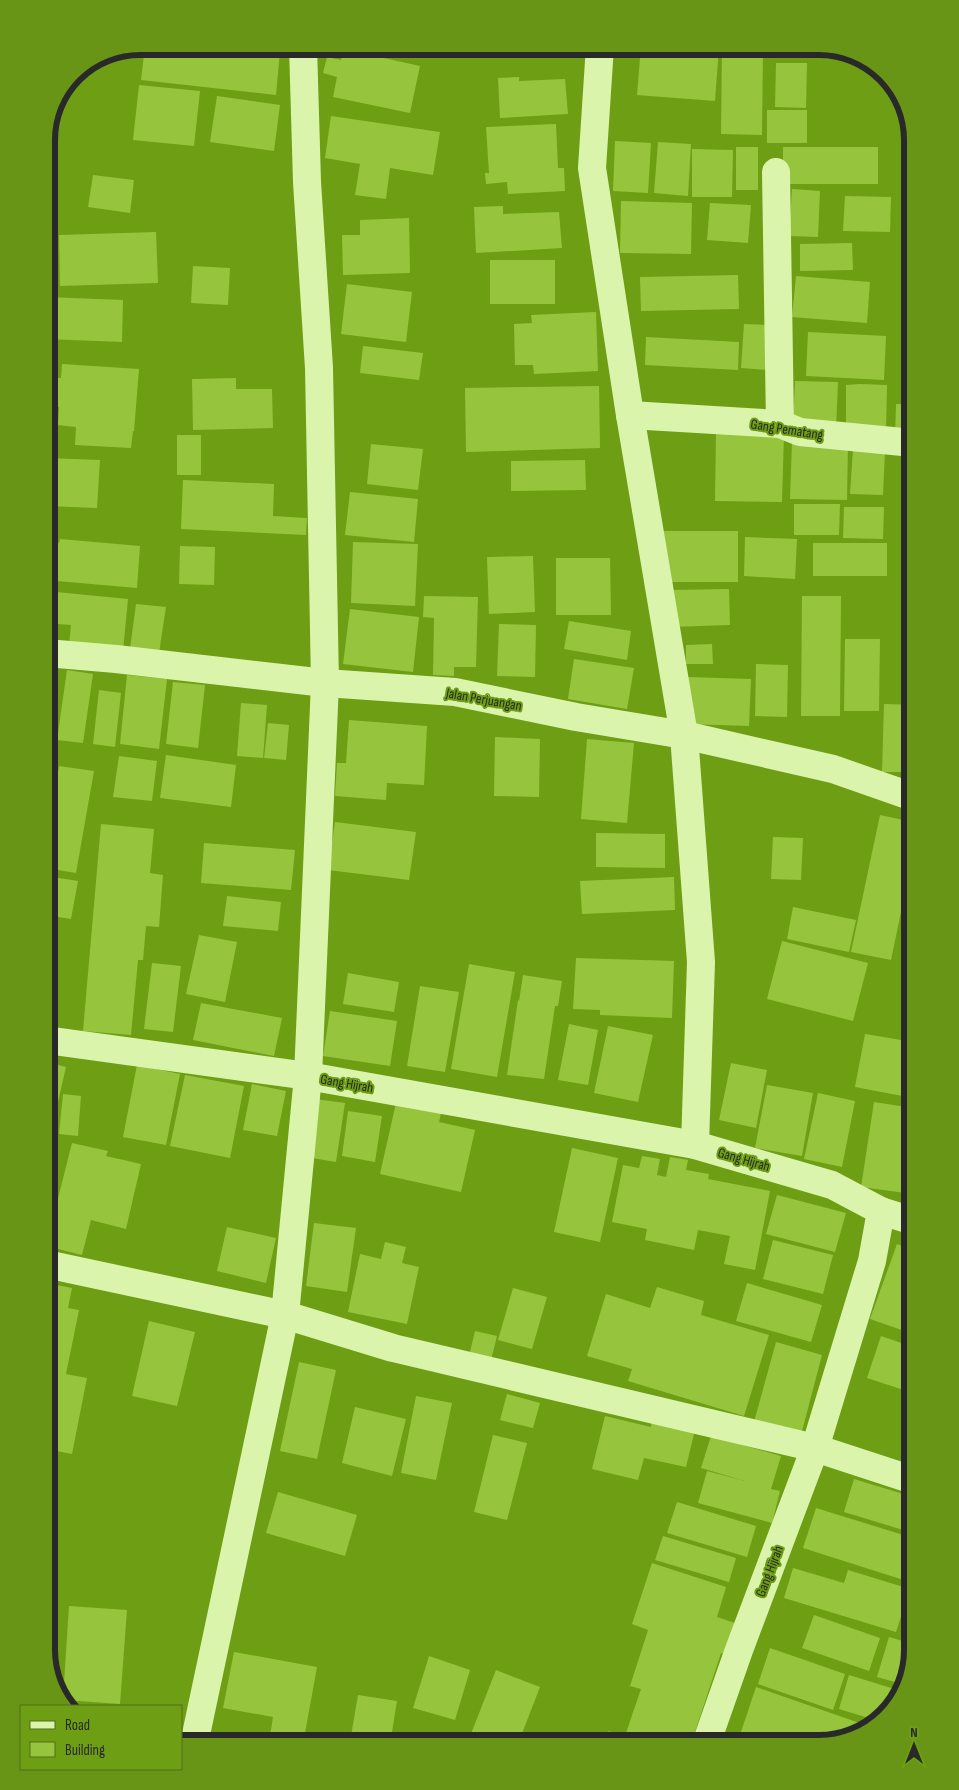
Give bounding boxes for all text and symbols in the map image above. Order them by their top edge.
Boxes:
street label: Gang Pematang [749,415,825,444]
street label: Jalan Perjuangan [444,684,523,715]
street label: Gang Hijrah [319,1070,375,1097]
street label: Gang Hijrah [716,1144,772,1175]
street label: Gang Hijrah [752,1543,787,1599]
legend [20,1705,182,1770]
text: Road [65,1716,90,1735]
north arrow [889,1720,939,1770]
text: N [910,1724,918,1741]
text: Building [65,1741,105,1760]

